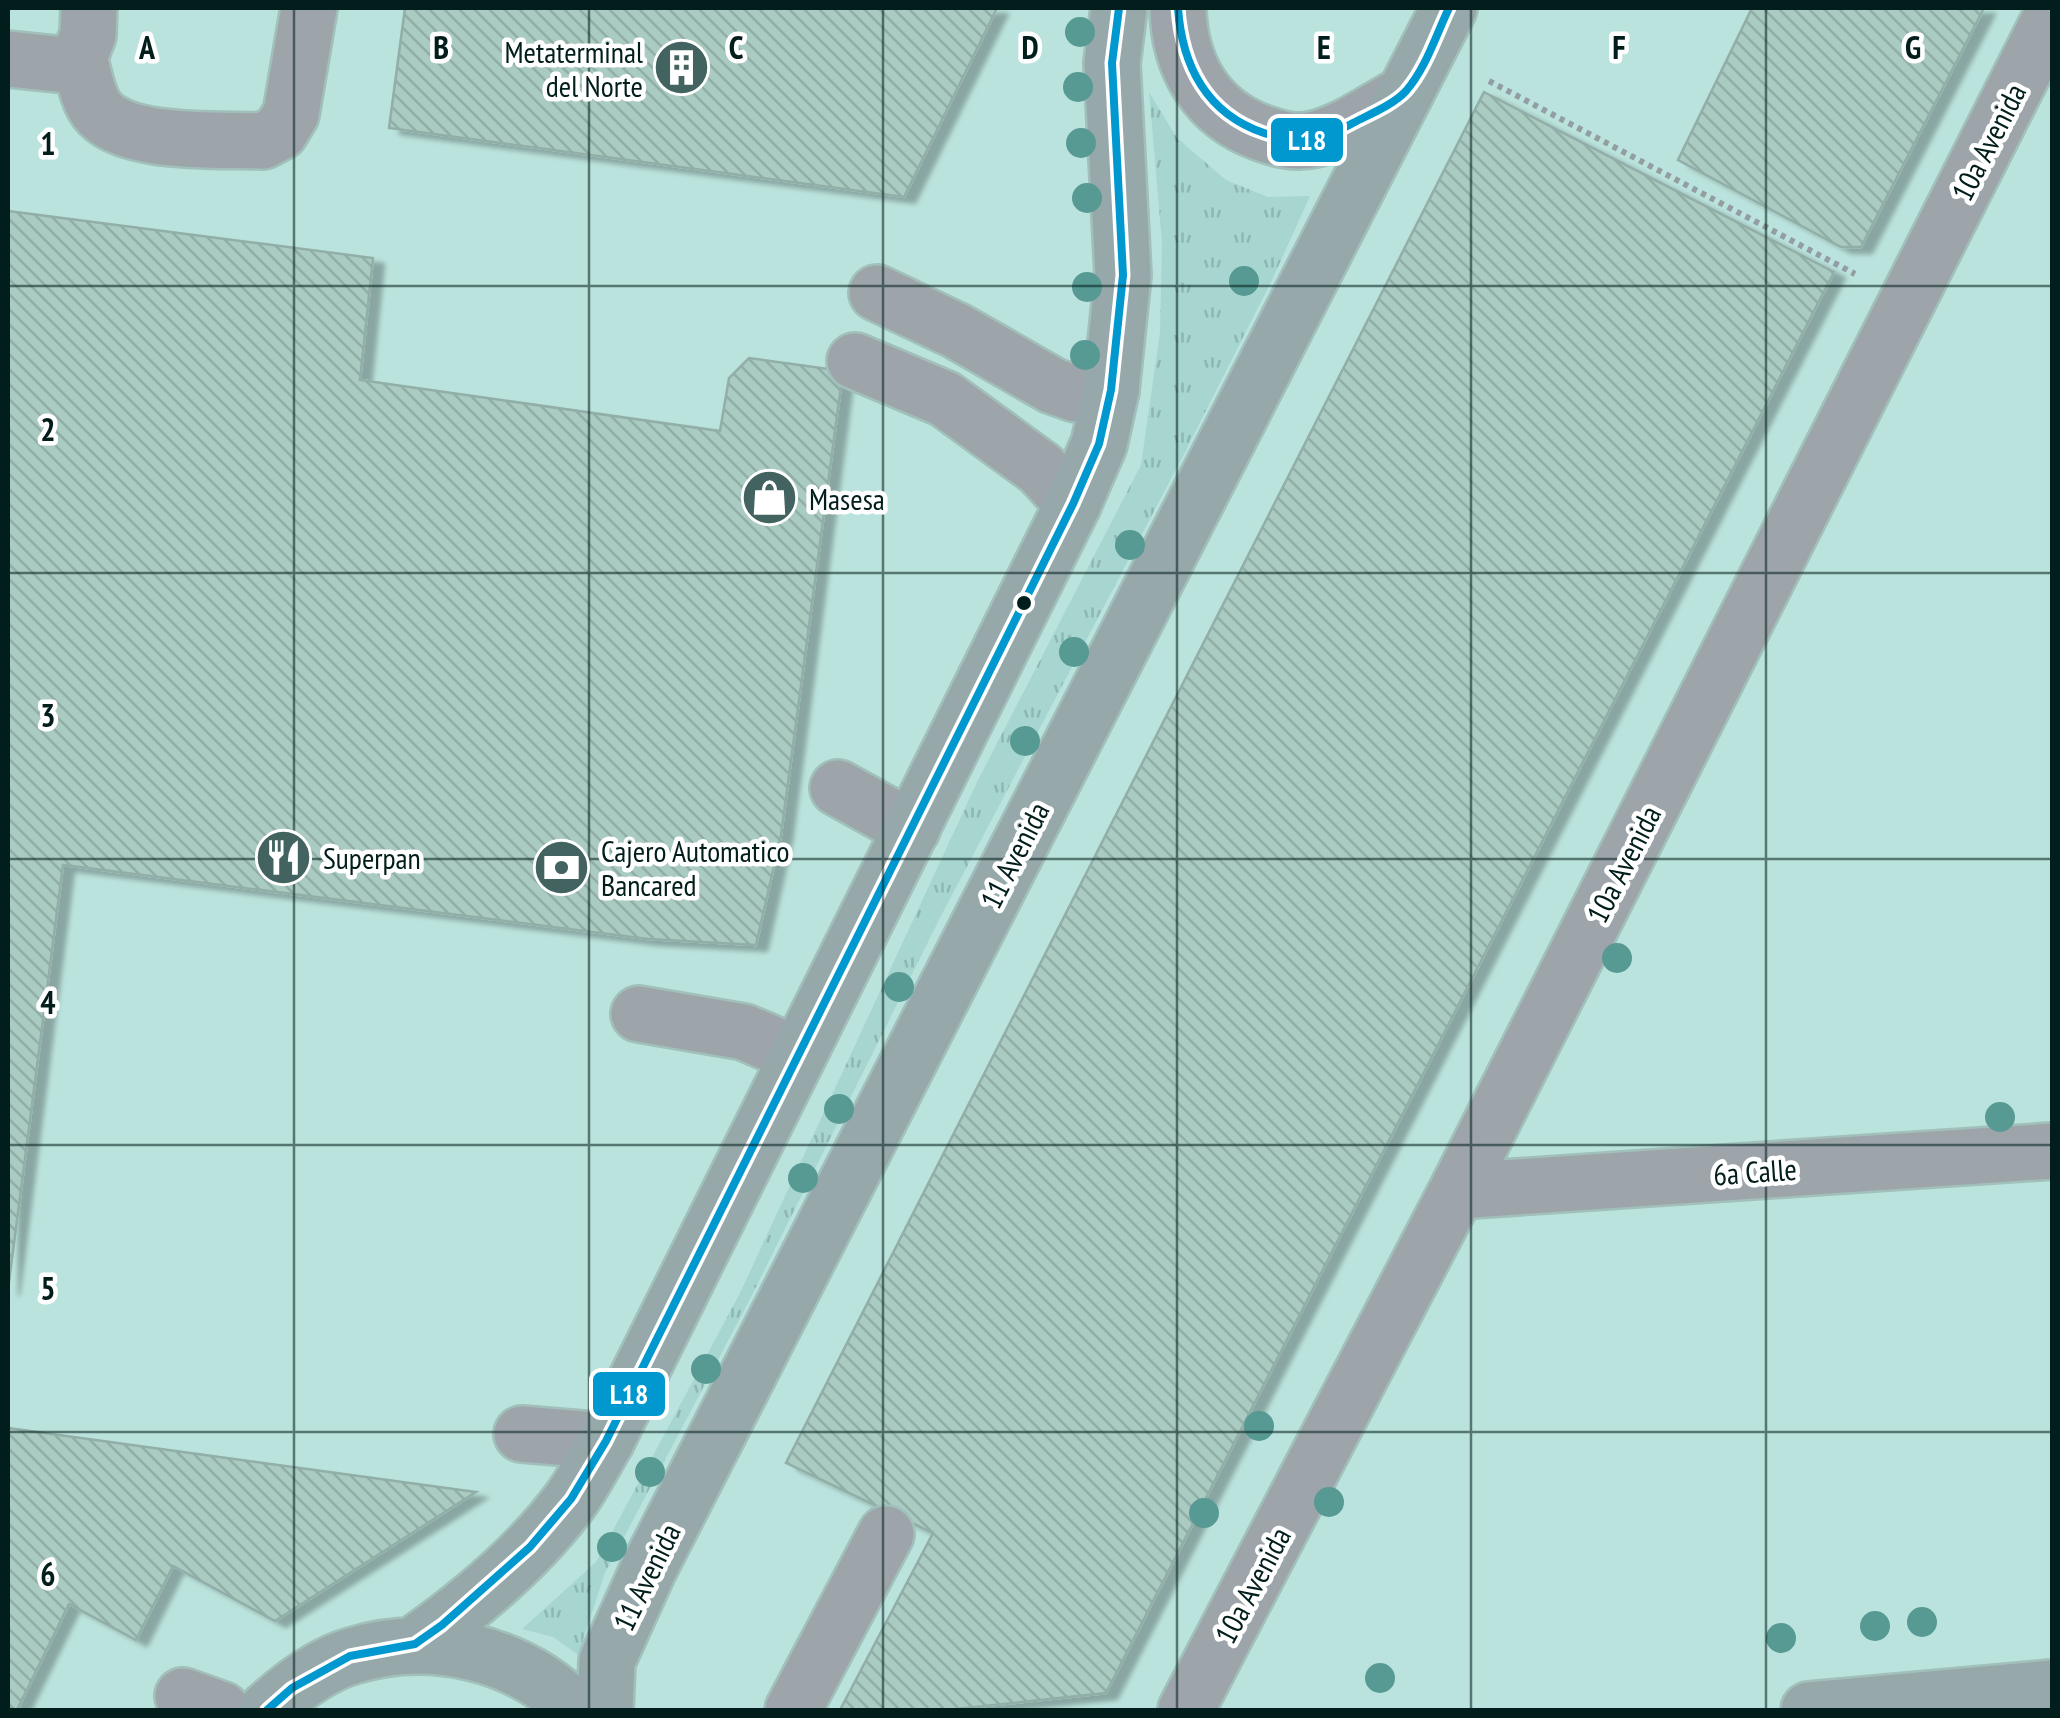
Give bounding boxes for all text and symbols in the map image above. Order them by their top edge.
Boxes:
text: A [138,26,156,68]
text: B [433,26,449,68]
text: C [729,26,744,68]
text: D [1021,26,1039,68]
text: E [1317,26,1331,68]
text: F [1612,26,1626,68]
text: G [1905,26,1921,68]
place label: Metaterminal del Norte [504,32,643,105]
building icon: Metaterminal del Norte [652,38,712,98]
street label: 10a Avenida [1942,77,2034,207]
line badge: L18 [1269,116,1345,164]
text: L18 [1288,121,1326,158]
text: 1 [40,122,56,164]
text: 2 [40,408,56,450]
shop icon: Masesa [740,468,800,528]
place label: Masesa [809,479,885,518]
unlabelled marker [1014,593,1034,613]
text: 3 [40,694,56,736]
street label: 11 Avenida [971,795,1057,915]
street label: 10a Avenida [1577,799,1669,929]
restaurant icon: Superpan [254,827,314,887]
place label: Cajero Automatico Bancared [601,831,790,904]
bank icon: Cajero Automatico Bancared [532,837,592,897]
place label: Superpan [323,838,421,877]
text: 4 [40,981,56,1023]
street label: 6a Calle [1712,1149,1798,1193]
text: 5 [40,1267,56,1309]
line badge: L18 [591,1370,667,1418]
text: L18 [610,1375,648,1412]
street label: 11 Avenida [603,1517,689,1637]
street label: 10a Avenida [1205,1520,1299,1650]
text: 6 [40,1553,56,1595]

